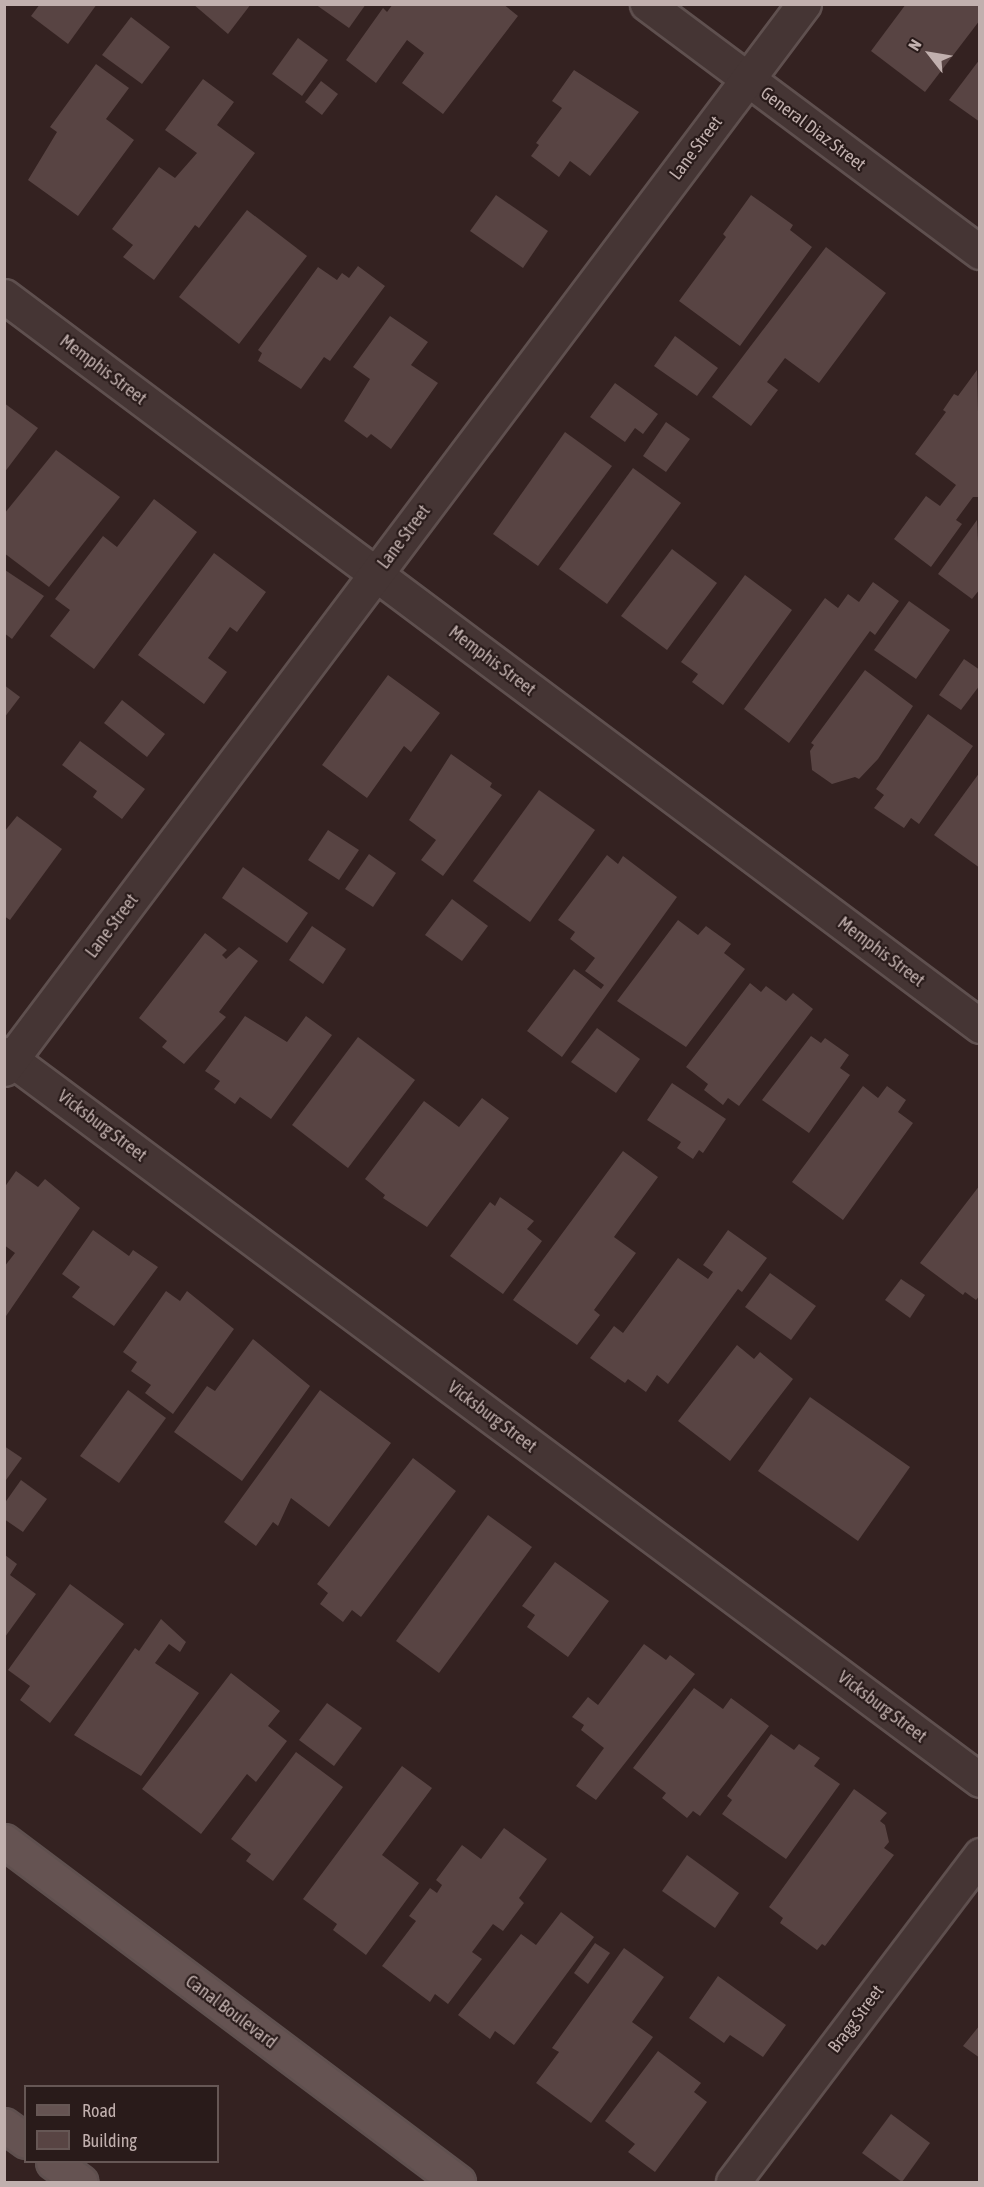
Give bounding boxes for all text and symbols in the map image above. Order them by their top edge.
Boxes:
north arrow [900,24,960,84]
text: N [904,36,925,53]
street label: General Diaz Street [756,82,870,176]
street label: Lane Street [665,112,727,184]
street label: Memphis Street [55,330,151,410]
street label: Lane Street [373,501,435,573]
street label: Memphis Street [444,621,540,701]
street label: Lane Street [81,890,143,962]
street label: Memphis Street [833,912,929,992]
street label: Vicksburg Street [53,1086,151,1166]
street label: Vicksburg Street [443,1377,541,1457]
street label: Vicksburg Street [833,1667,931,1747]
street label: Canal Boulevard [181,1971,281,2053]
street label: Bragg Street [824,1981,888,2057]
legend [24,2085,219,2163]
text: Road [82,2100,116,2121]
text: Building [82,2130,137,2151]

